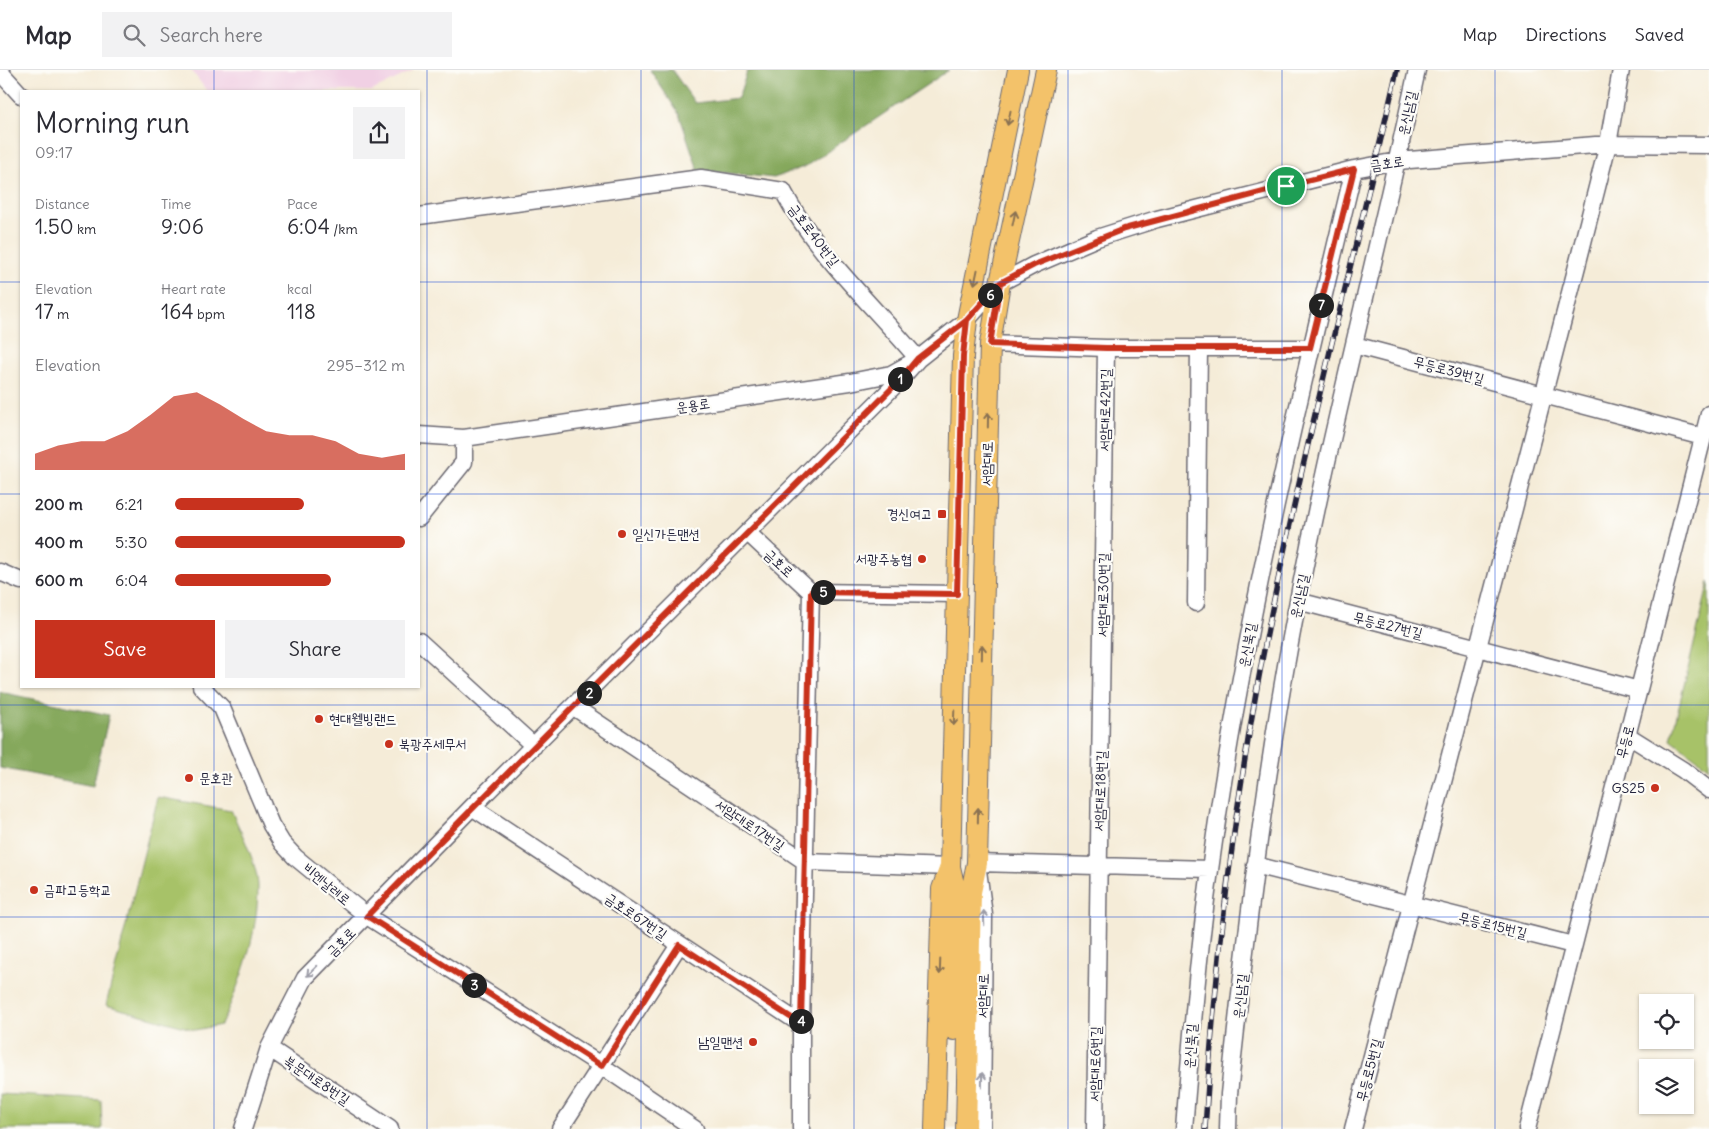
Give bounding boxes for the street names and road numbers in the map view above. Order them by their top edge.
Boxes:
street label: 운신남길 [1394,88,1421,137]
street label: 금호로 [1369,152,1405,174]
street label: 금호로40번길 [785,200,844,270]
street label: 무등로39번길 [1412,352,1487,388]
street label: 서암대로42번길 [1095,367,1115,452]
street label: 운용로 [675,394,711,416]
street label: 서암대로 [978,441,996,487]
street label: 금호로 [761,545,797,581]
street label: 서암대로30번길 [1093,552,1113,638]
street label: 운신남길 [1286,571,1313,620]
street label: 무등로27번길 [1351,608,1425,642]
street label: 운신북길 [1234,621,1260,669]
street label: 무등로 [1612,723,1638,761]
street label: 서암대로18번길 [1090,749,1110,832]
street label: 서암대로17번길 [712,795,789,855]
street label: 비엔날레로 [300,859,354,909]
street label: 금호로67번길 [601,889,671,944]
street label: 무등로15번길 [1457,908,1530,942]
street label: 금호로 [323,924,359,960]
street label: 운신남길 [1229,972,1251,1019]
street label: 서암대로 [974,973,992,1019]
street label: 운신북길 [1179,1022,1201,1069]
street label: 서암대로6번길 [1085,1025,1105,1102]
street label: 무등로5번길 [1352,1036,1386,1103]
street label: 북문대로8번길 [281,1051,354,1109]

